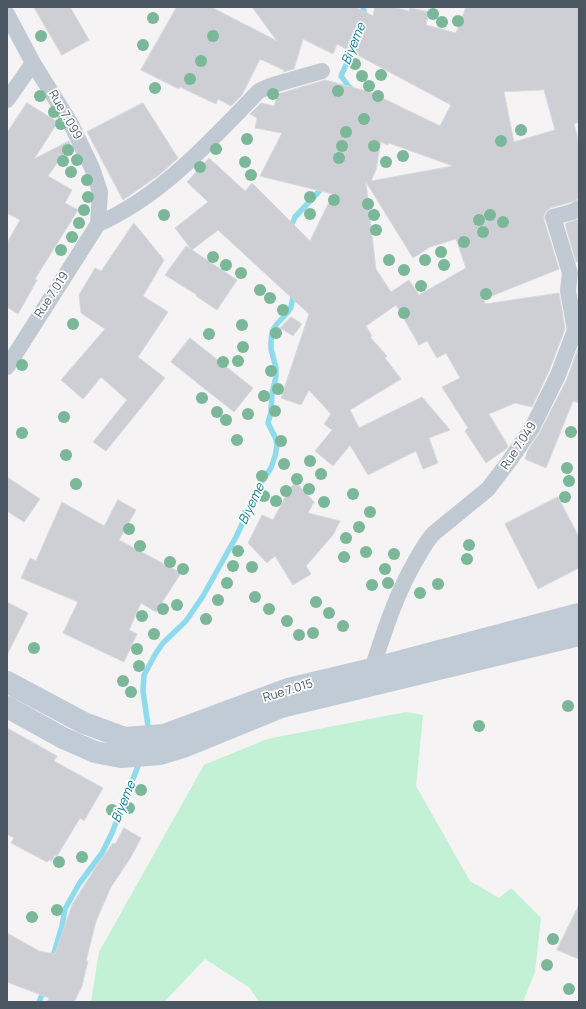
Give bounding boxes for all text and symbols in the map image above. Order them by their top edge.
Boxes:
water label: Biyeme [339,21,369,67]
street label: Rue 7.099 [45,88,85,142]
street label: Rue 7.019 [32,269,72,321]
street label: Rue 7.049 [498,419,540,473]
water label: Biyeme [236,481,268,527]
street label: Rue 7.015 [261,677,315,705]
water label: Biyeme [109,779,139,825]

